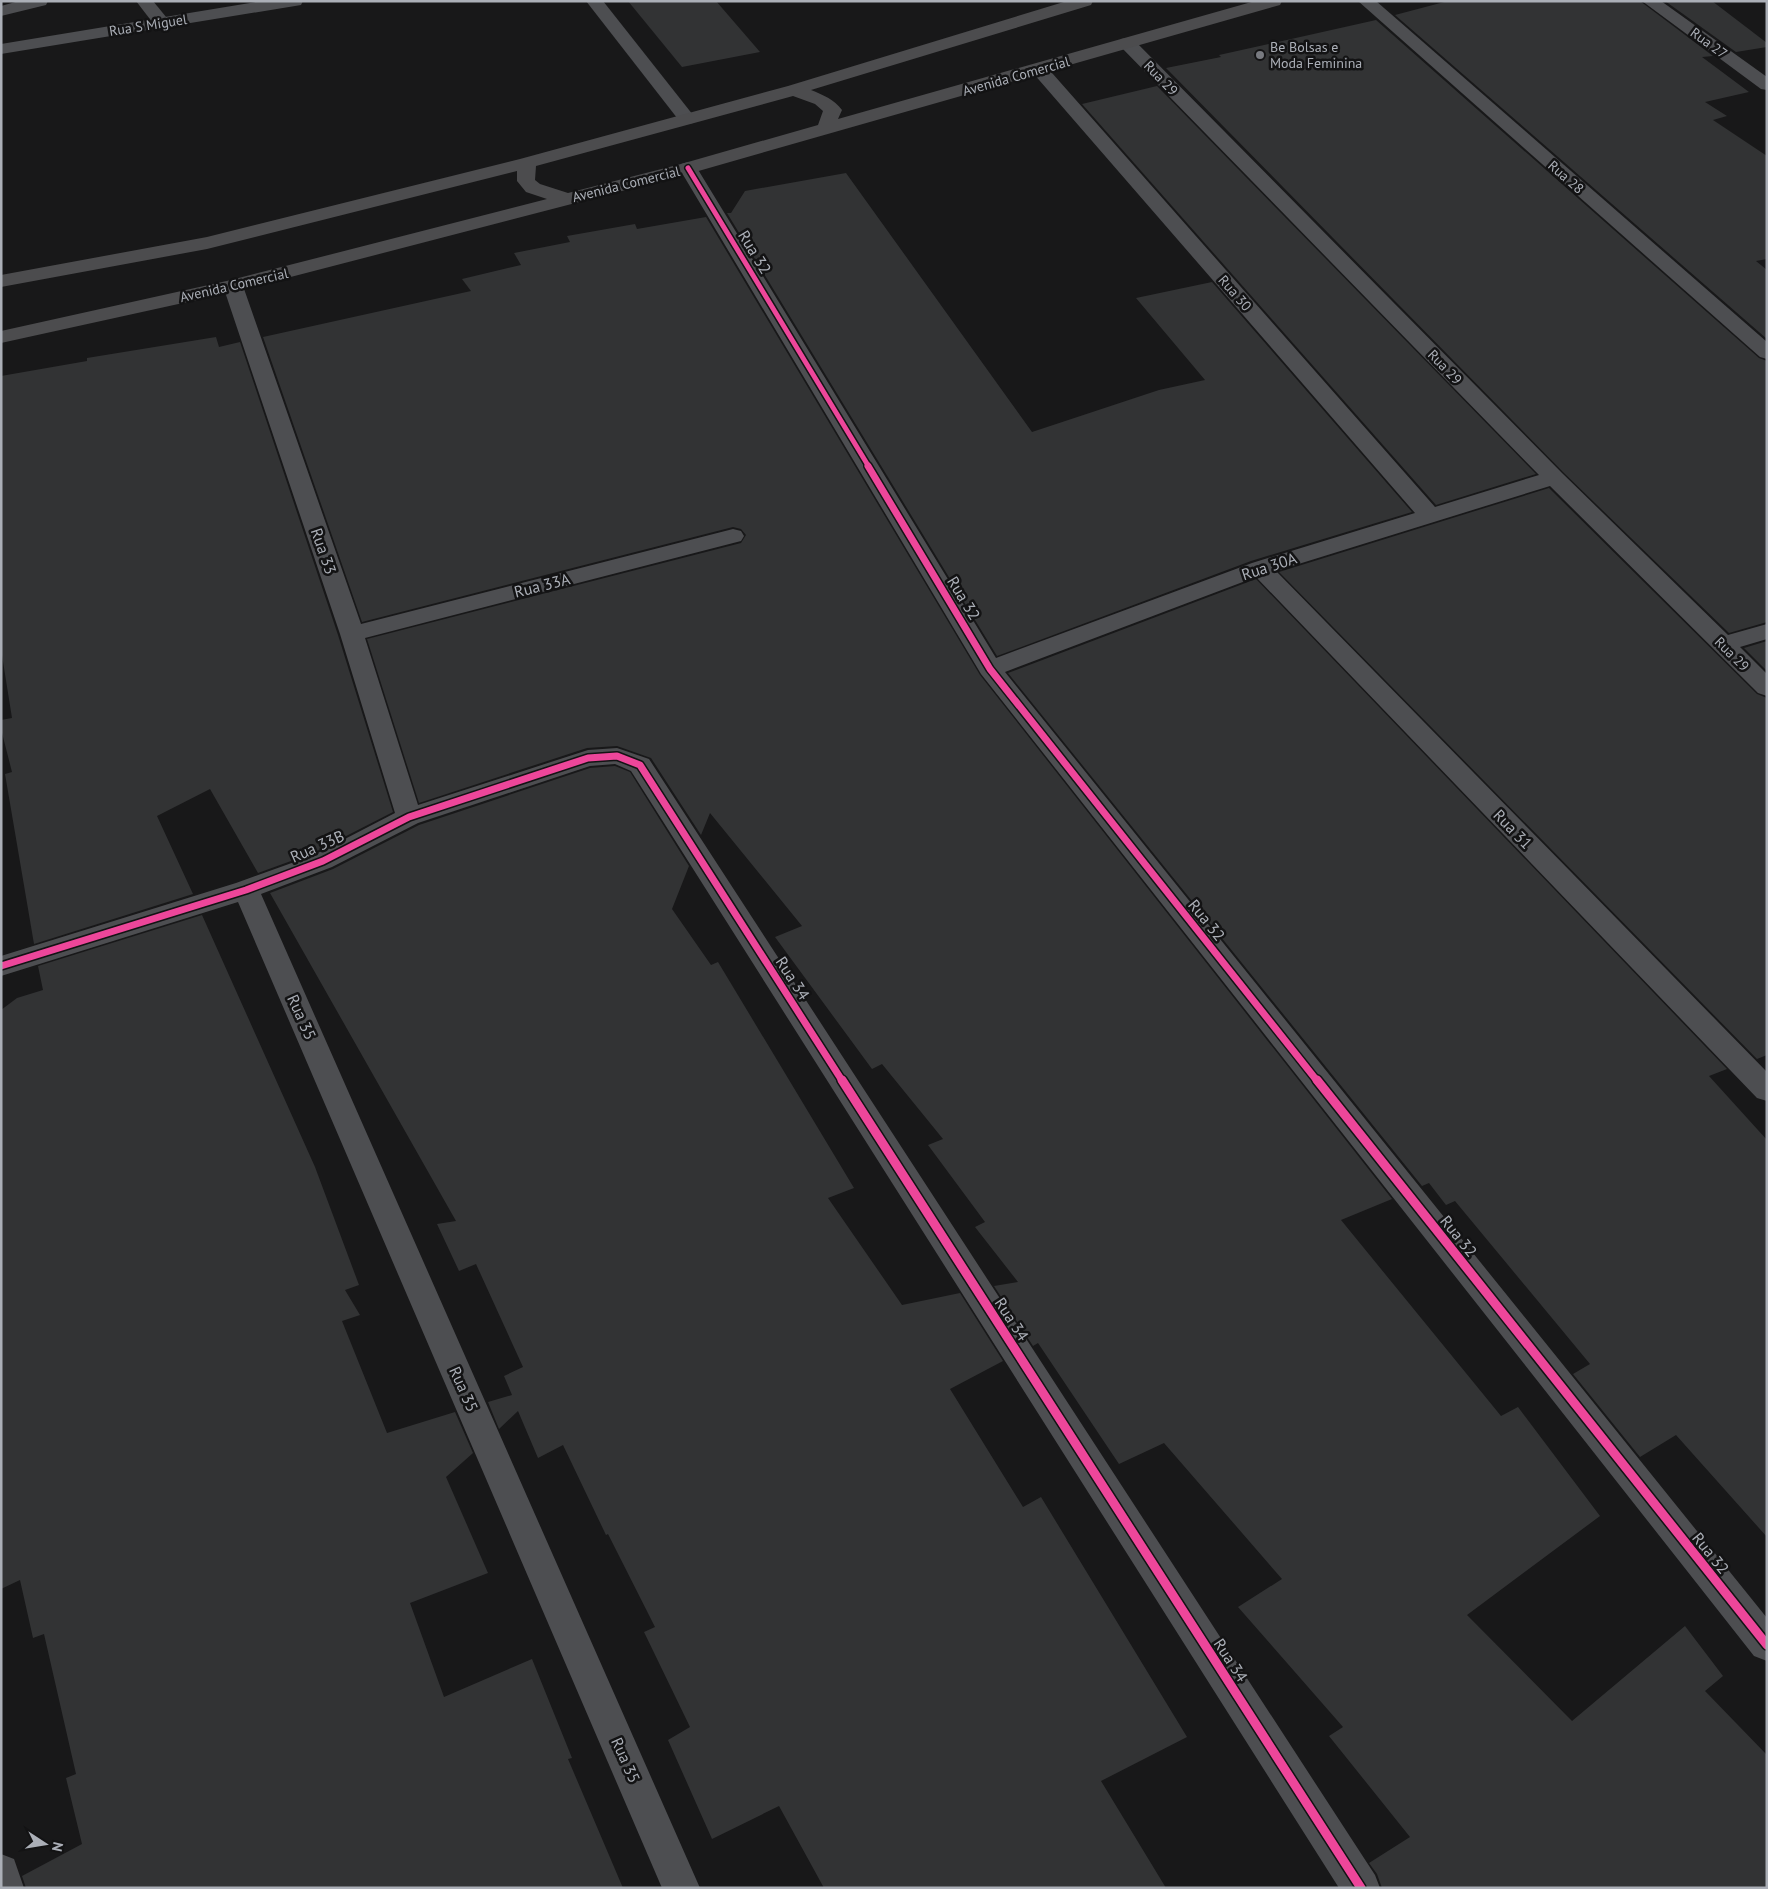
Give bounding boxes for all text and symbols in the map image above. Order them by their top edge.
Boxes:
street label: Rua S Miguel [108,10,188,40]
street label: Rua 27 [1687,23,1731,63]
place label: Be Bolsas e Moda Feminina [1270,38,1362,72]
marker: Be Bolsas e Moda Feminina [1254,49,1266,61]
street label: Avenida Comercial [960,52,1072,100]
street label: Rua 29 [1140,57,1182,99]
street label: Rua 28 [1544,157,1588,197]
street label: Avenida Comercial [570,162,682,206]
street label: Rua 32 [734,226,776,278]
street label: Avenida Comercial [178,264,290,306]
street label: Rua 30 [1215,271,1256,315]
street label: Rua 29 [1424,346,1466,388]
street label: Rua 33 [307,525,341,577]
street label: Rua 30A [1239,547,1300,584]
street label: Rua 33A [512,568,573,602]
street label: Rua 32 [943,572,985,624]
street label: Rua 29 [1711,633,1753,675]
street label: Rua 31 [1489,805,1537,853]
street label: Rua 33B [287,825,347,867]
street label: Rua 32 [1184,895,1230,945]
street label: Rua 34 [772,953,815,1004]
street label: Rua 35 [283,991,321,1043]
street label: Rua 32 [1436,1211,1482,1261]
street label: Rua 34 [991,1294,1034,1345]
street label: Rua 35 [445,1363,483,1415]
street label: Rua 32 [1688,1528,1734,1578]
street label: Rua 34 [1210,1635,1253,1686]
street label: Rua 35 [607,1734,645,1786]
north arrow [20,1819,70,1869]
text: N [48,1840,67,1853]

